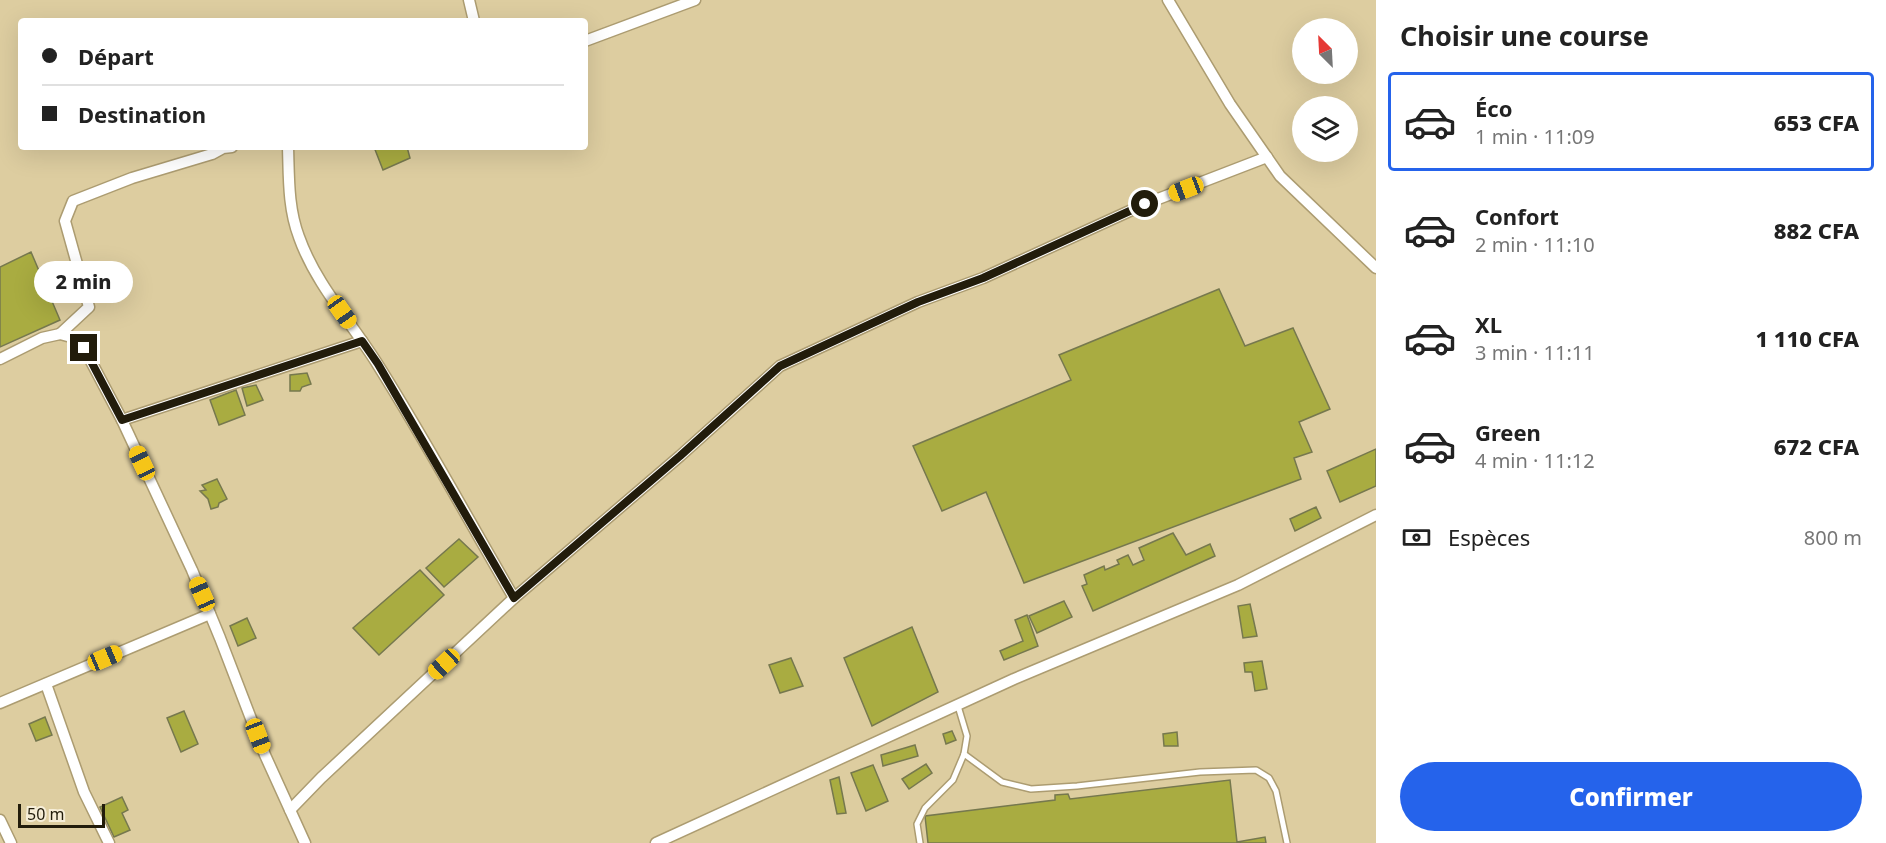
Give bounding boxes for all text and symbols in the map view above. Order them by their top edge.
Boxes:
text: Choisir une course [1400,17,1649,54]
north arrow [1292,18,1358,84]
map controls [1292,18,1358,162]
text: Départ [78,41,154,71]
text: Éco [1475,93,1512,123]
icon: car [1403,95,1457,149]
button: layers [1292,96,1358,162]
text: Destination [78,99,206,129]
text: 653 CFA [1774,107,1859,137]
text: 1 min · 11:09 [1475,123,1595,150]
car [1166,174,1206,204]
route start [1131,190,1158,217]
text: Confort [1475,201,1559,231]
icon: car [1403,203,1457,257]
text: 882 CFA [1774,215,1859,245]
text: 2 min · 11:10 [1475,231,1595,258]
callout: 2 min [34,261,134,303]
text: 2 min [56,268,111,295]
car [324,292,360,332]
text: XL [1475,309,1502,339]
icon: car [1403,311,1457,365]
text: 1 110 CFA [1755,323,1859,353]
route end [70,334,97,361]
text: 3 min · 11:11 [1475,339,1595,366]
text: Green [1475,417,1541,447]
icon: car [1403,419,1457,473]
text: 672 CFA [1774,431,1859,461]
car [126,443,158,483]
text: 4 min · 11:12 [1475,447,1595,474]
icon: cash [1400,521,1433,554]
text: Espèces [1448,522,1530,552]
text: 800 m [1804,524,1862,551]
car [186,574,218,614]
car [85,643,125,673]
car [425,645,463,683]
car [243,716,273,756]
button: Confirmer [1400,762,1862,831]
scale bar [18,801,105,828]
text: 50 m [27,803,64,825]

